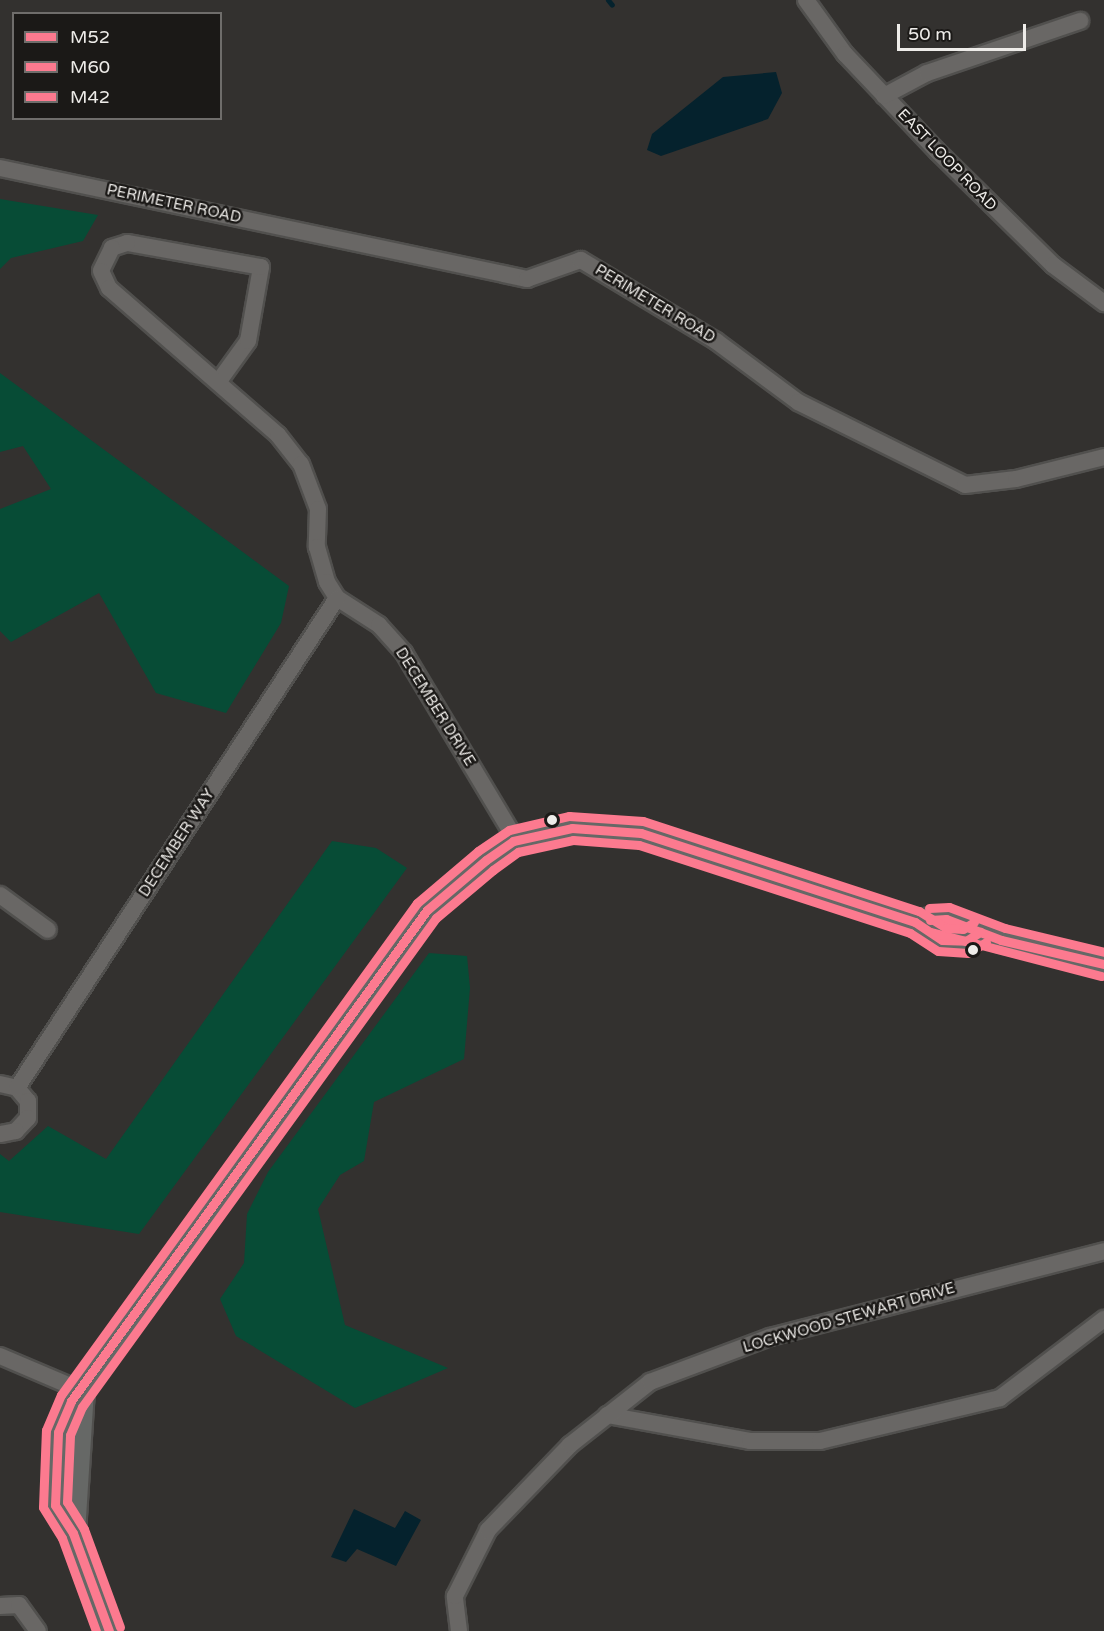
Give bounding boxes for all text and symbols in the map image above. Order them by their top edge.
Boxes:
legend [12,12,222,120]
scale bar [900,12,1029,50]
text: 50 m [908,23,952,45]
text: M52 [70,26,110,48]
text: M60 [70,56,110,78]
text: M42 [70,86,110,108]
street label: EAST LOOP ROAD [894,105,1000,215]
street label: PERIMETER ROAD [105,181,243,227]
street label: PERIMETER ROAD [592,261,718,347]
street label: DECEMBER DRIVE [391,645,479,769]
street label: DECEMBER WAY [135,786,219,900]
unlabelled marker [546,814,558,826]
unlabelled marker [967,944,979,956]
street label: LOCKWOOD STEWART DRIVE [741,1279,957,1357]

